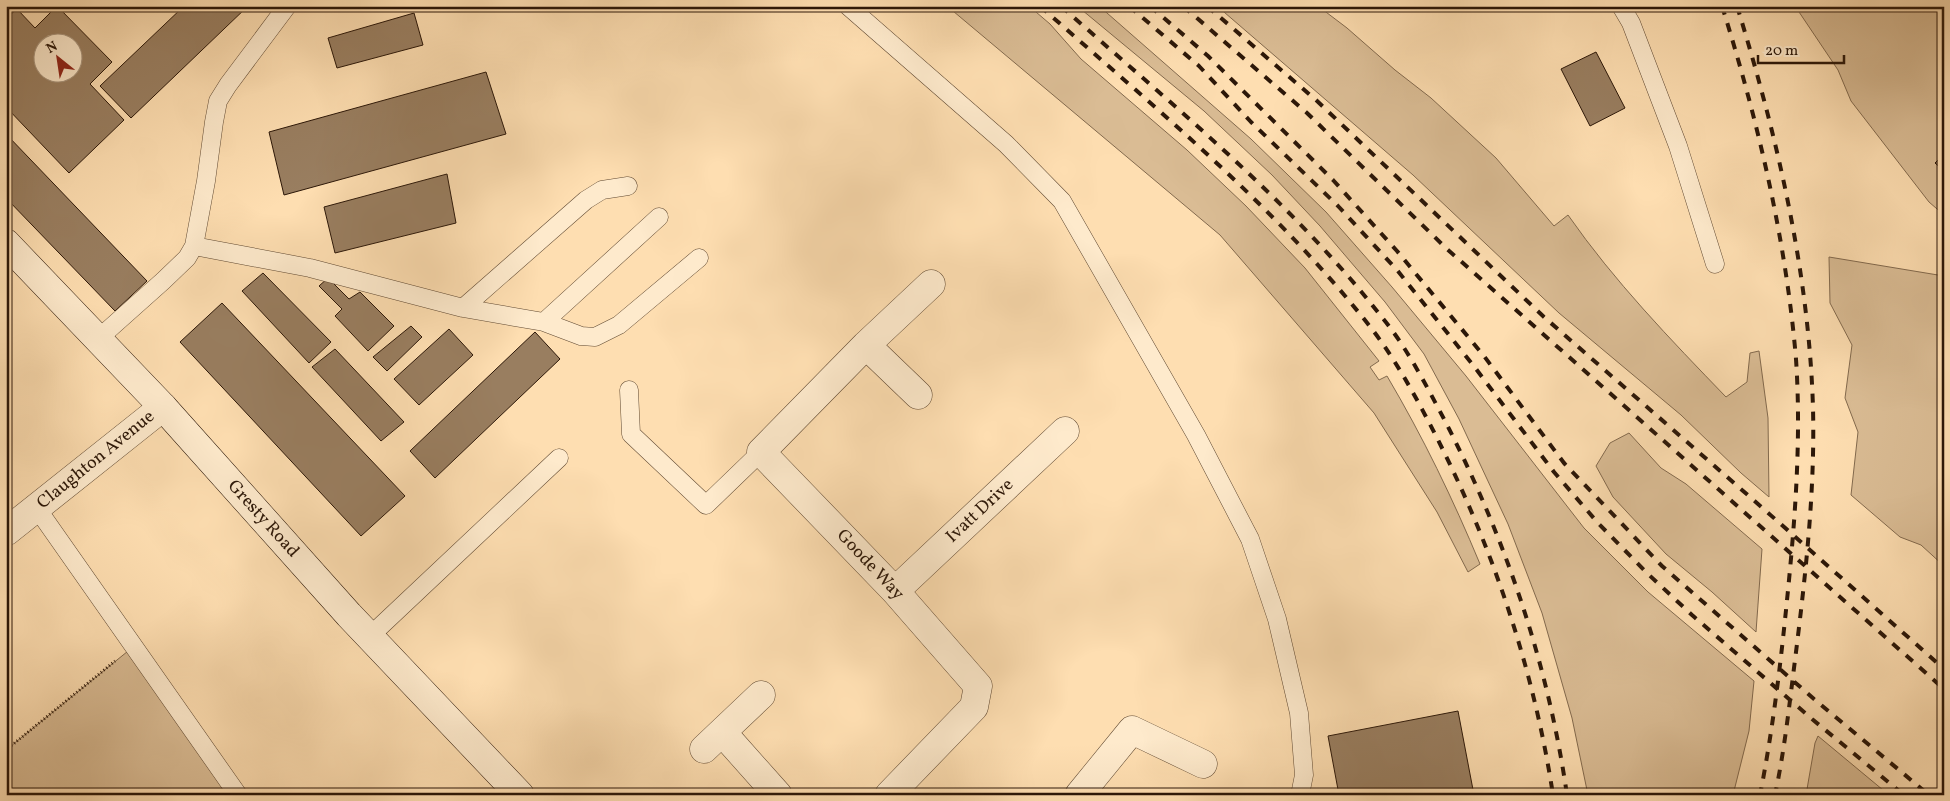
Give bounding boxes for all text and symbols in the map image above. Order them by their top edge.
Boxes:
north arrow [32,32,82,82]
scale bar [1758,32,1844,64]
text: N [43,37,61,59]
text: 20 m [1765,41,1798,62]
street label: Claughton Avenue [32,405,160,515]
street label: Ivatt Drive [941,473,1019,549]
street label: Gresty Road [221,475,305,563]
street label: Goode Way [831,524,910,606]

